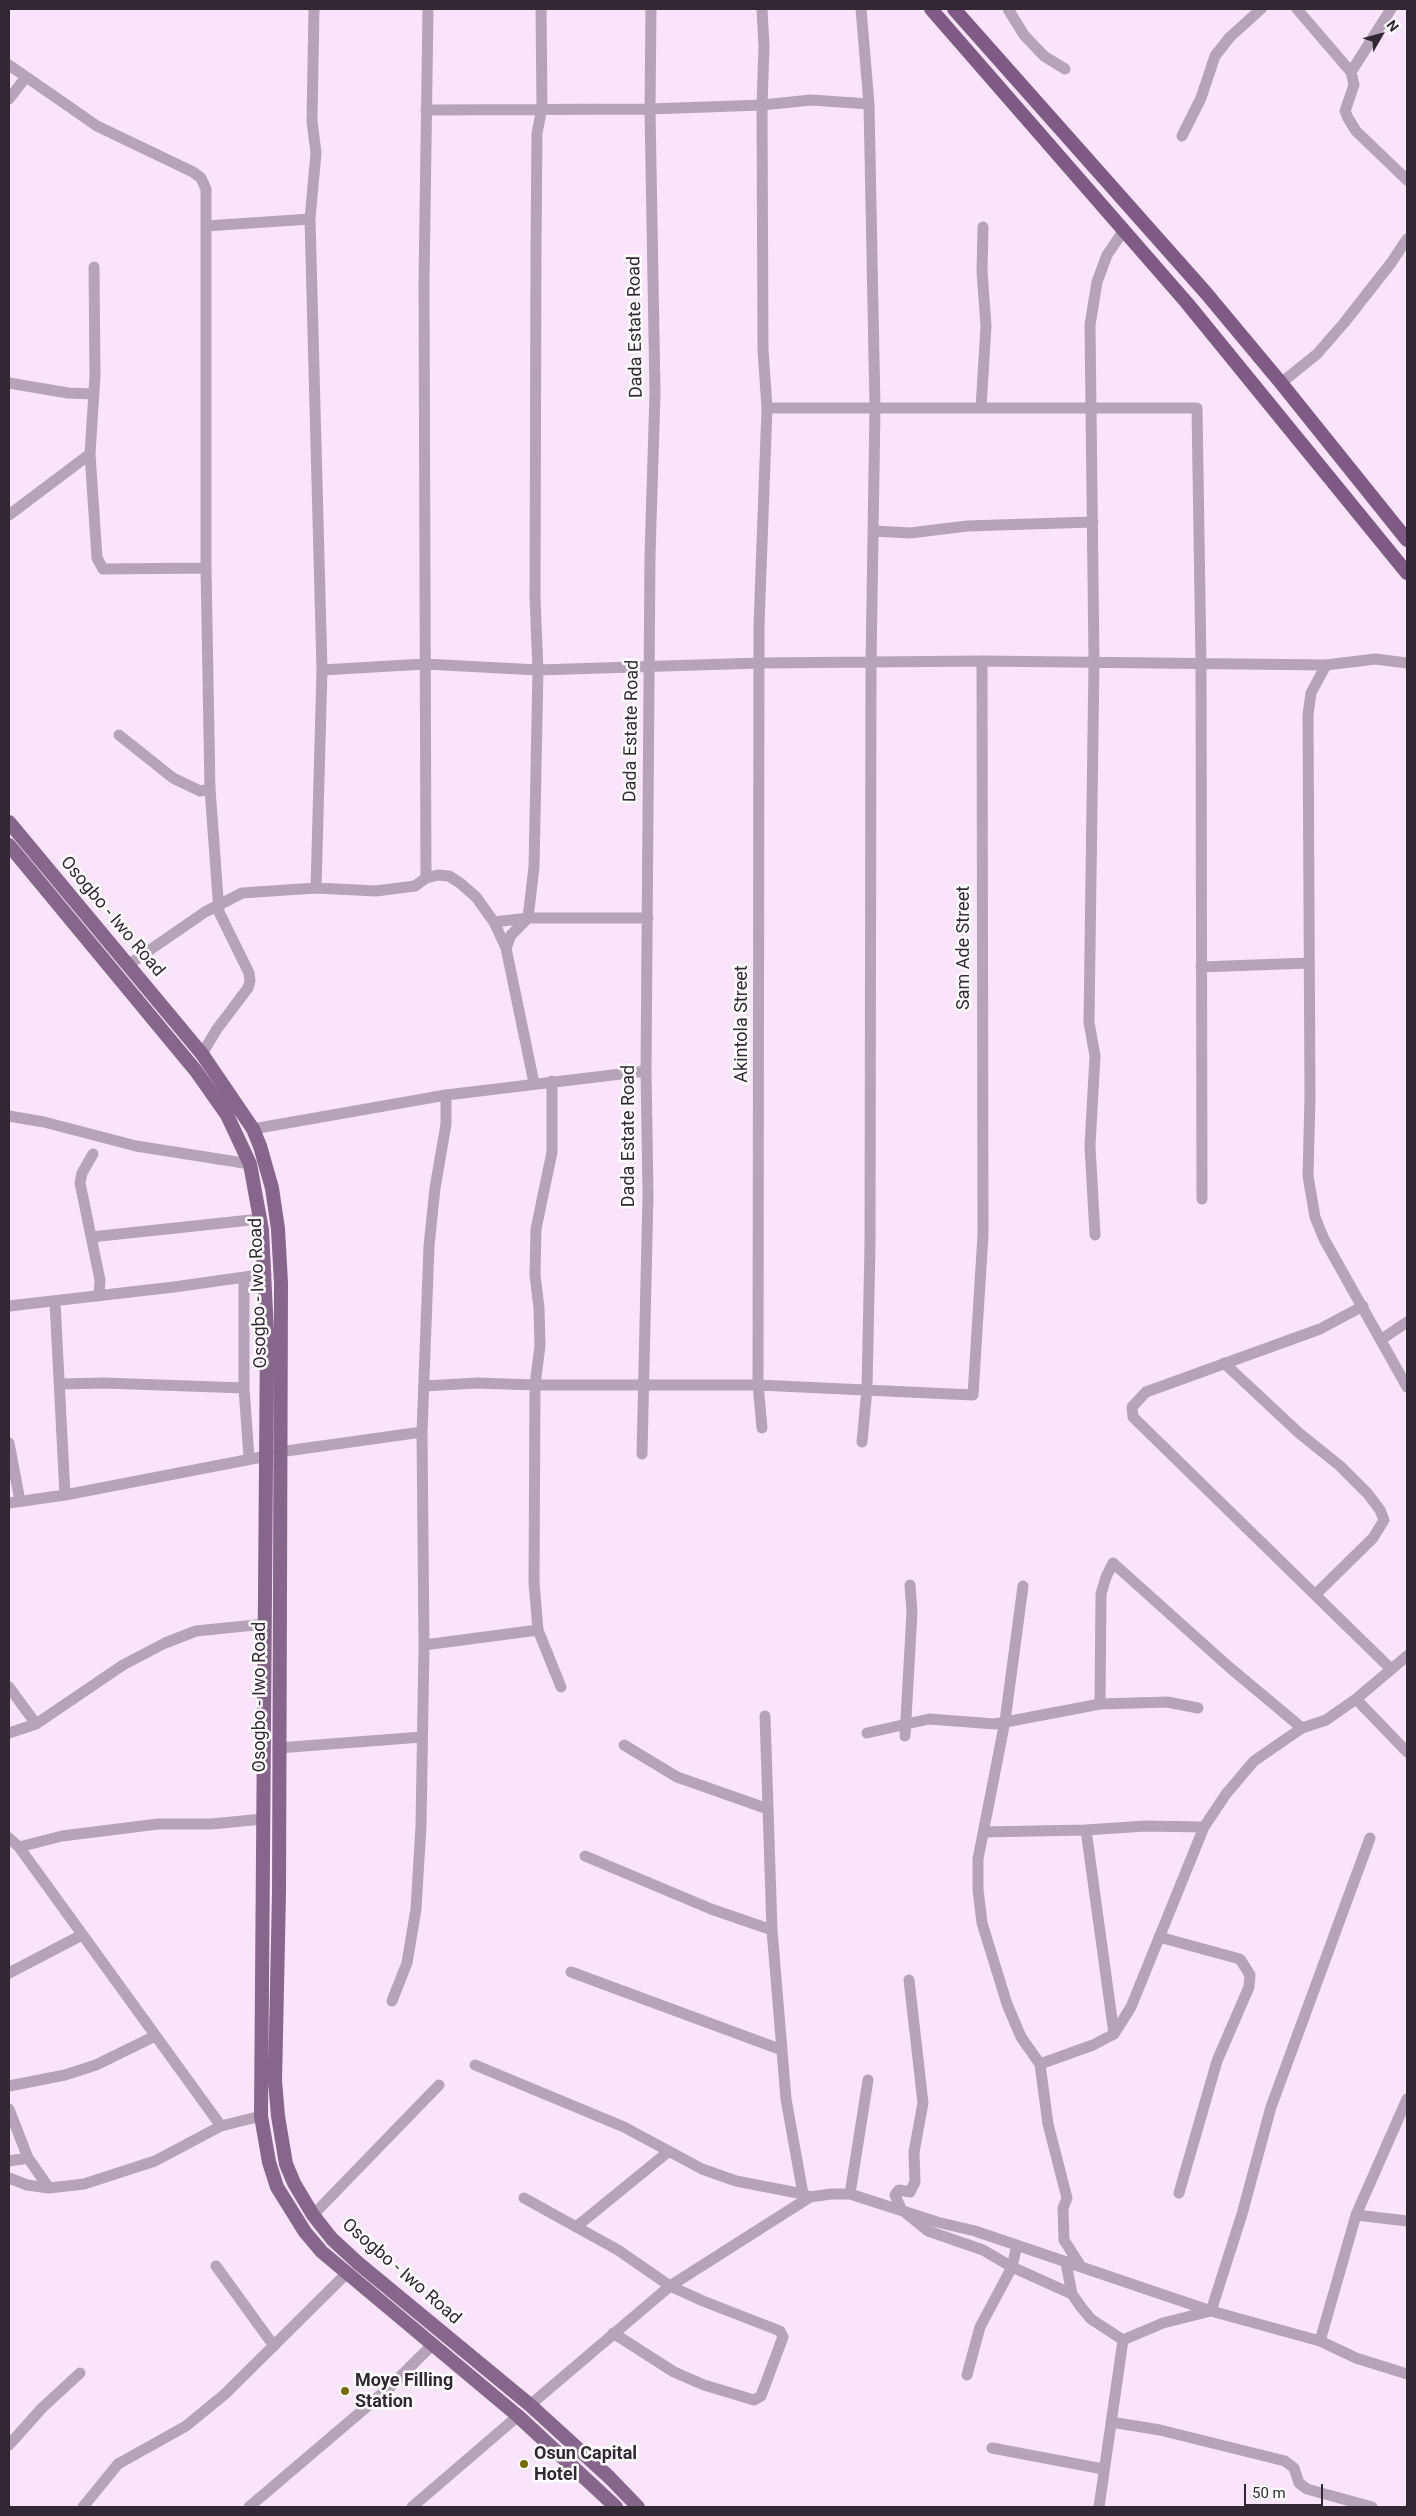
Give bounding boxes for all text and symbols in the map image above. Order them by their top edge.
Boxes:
north arrow [1356,10,1406,60]
text: N [1383,17,1402,35]
street label: Dada Estate Road [624,256,648,398]
street label: Dada Estate Road [620,660,644,802]
street label: Osogbo - Iwo Road [55,852,169,982]
street label: Sam Ade Street [953,886,975,1010]
street label: Akintola Street [731,965,753,1083]
street label: Dada Estate Road [618,1065,640,1207]
street label: Osogbo - Iwo Road [246,1217,272,1369]
street label: Osogbo - Iwo Road [249,1622,271,1772]
street label: Osogbo - Iwo Road [337,2214,465,2330]
place label: Moye Filling Station [355,2370,453,2412]
marker: Moye Filling Station [339,2385,351,2397]
place label: Osun Capital Hotel [534,2443,637,2486]
marker: Osun Capital Hotel [518,2458,530,2470]
scale bar [1246,2474,1325,2506]
text: 50 m [1252,2484,1286,2502]

